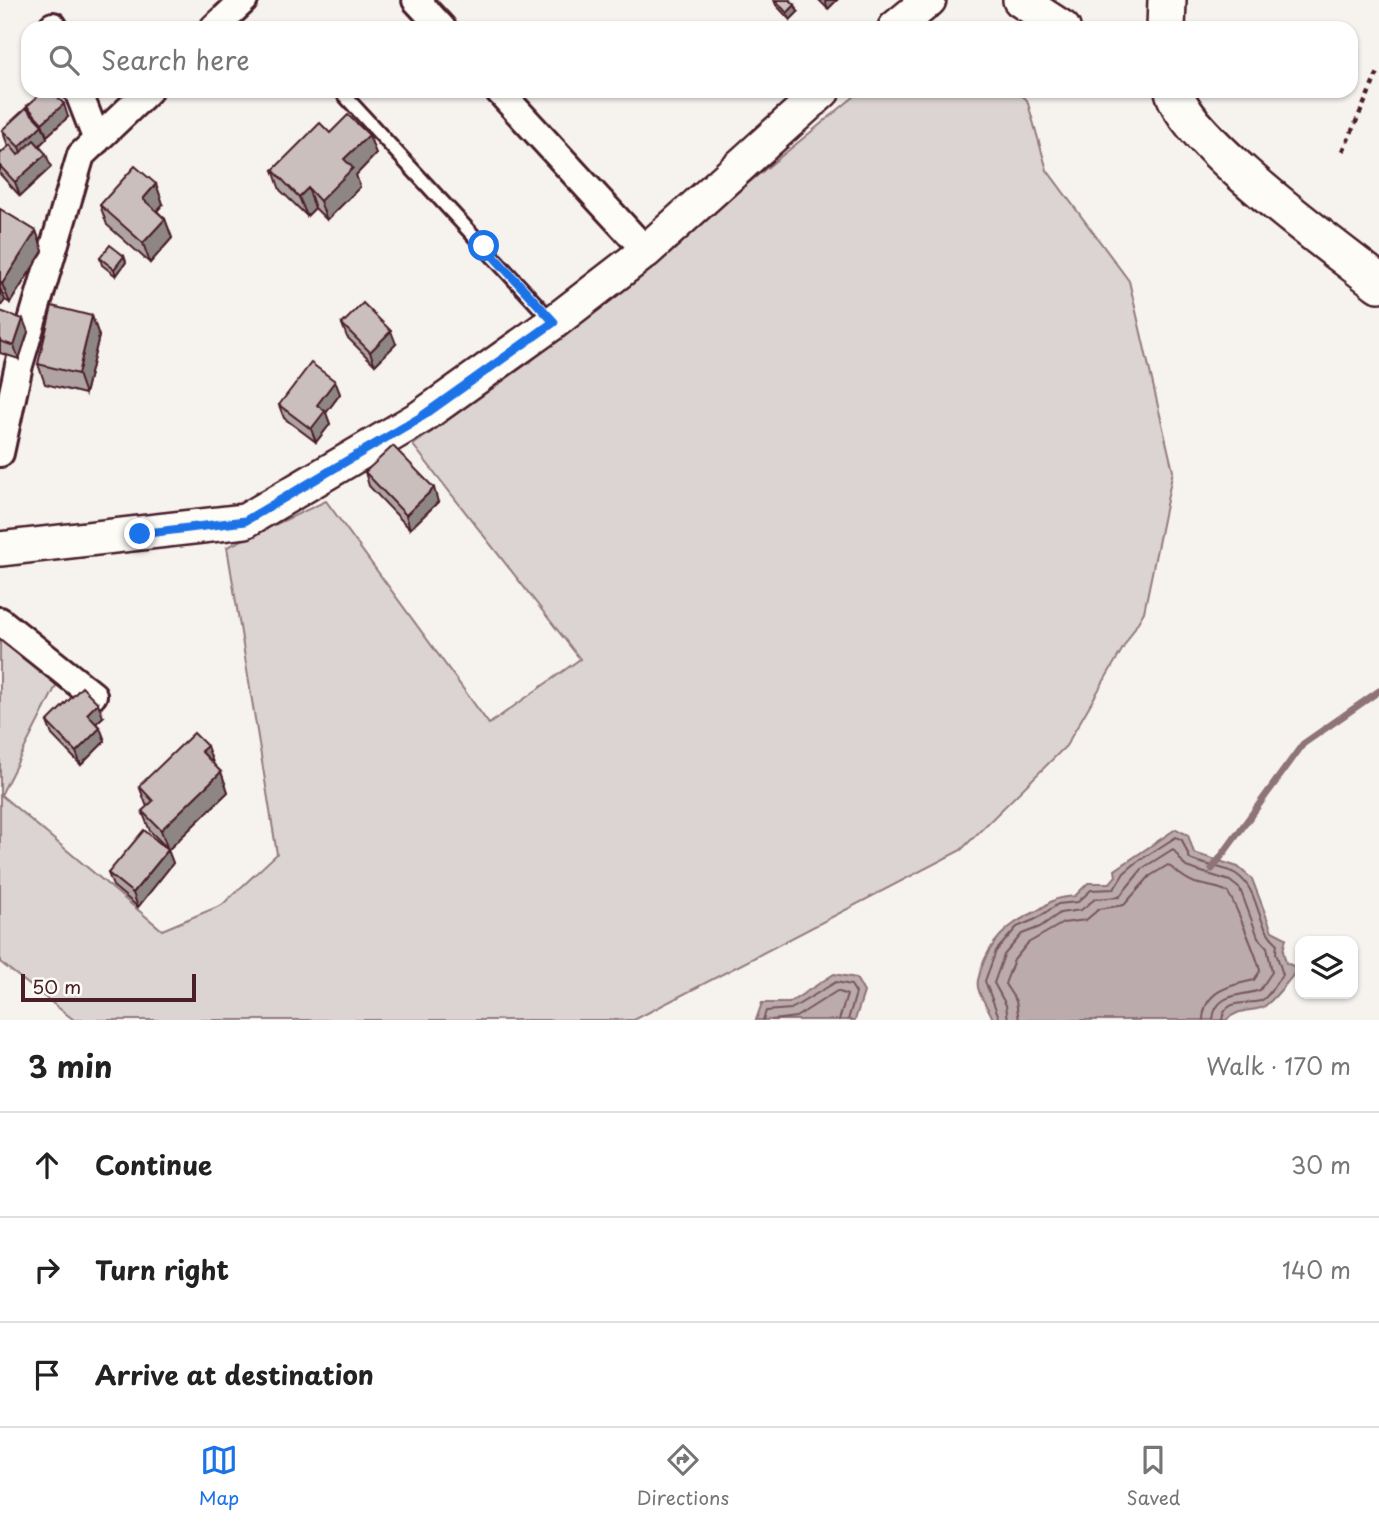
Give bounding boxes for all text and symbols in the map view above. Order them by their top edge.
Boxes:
search box [21,21,1358,98]
text: Search here [101,40,250,79]
icon: search [45,41,83,79]
route start [468,230,499,261]
route end [124,518,155,549]
map controls [1295,936,1358,999]
button: layers [1295,936,1358,999]
scale bar [21,971,196,1003]
text: 50 m [32,972,81,1000]
text: 3 min [28,1043,113,1088]
text: Walk · 170 m [1206,1048,1351,1083]
text: Continue [95,1145,212,1184]
icon: ahead [28,1146,66,1184]
text: 30 m [1290,1147,1351,1182]
text: Turn right [95,1250,229,1289]
icon: right [28,1251,66,1289]
text: 140 m [1282,1252,1351,1287]
text: Arrive at destination [95,1355,374,1394]
icon: arrive [28,1356,66,1394]
tab: Map [199,1441,239,1511]
tab: Directions [637,1441,729,1511]
tab: Saved [1126,1441,1180,1511]

